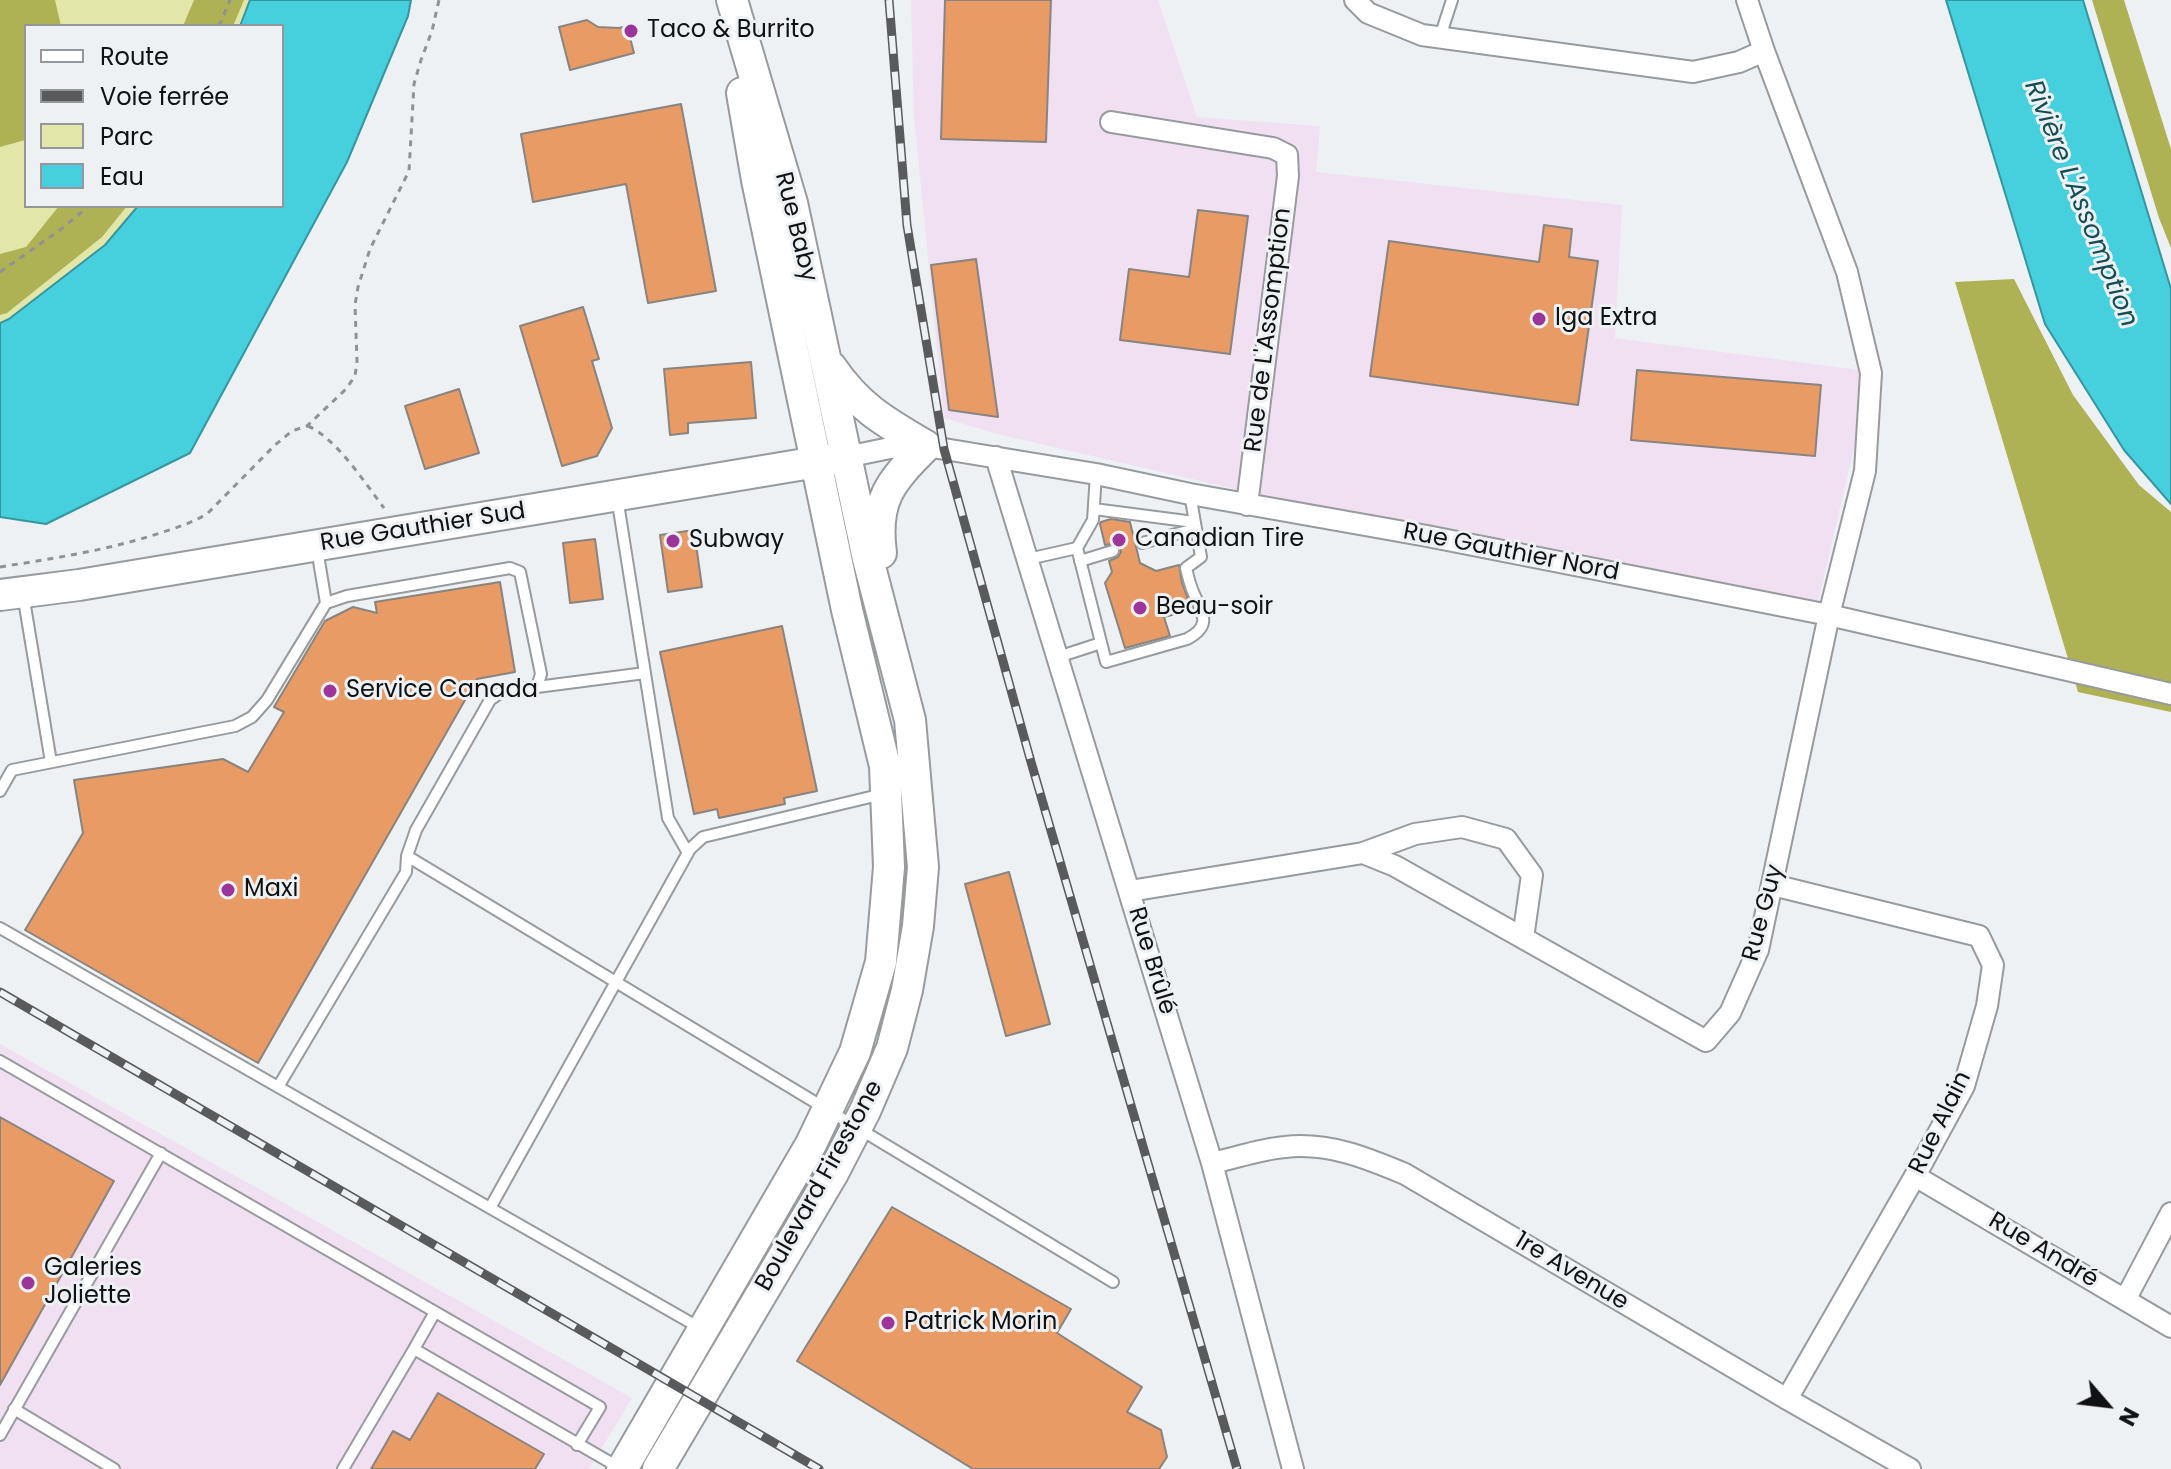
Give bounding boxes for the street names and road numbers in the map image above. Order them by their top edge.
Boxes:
street label: Rue Baby [767,169,823,285]
street label: Rue de L'Assomption [1240,206,1298,454]
street label: Rue Gauthier Sud [318,498,528,558]
street label: Rue Gauthier Nord [1401,518,1621,588]
street label: Rue Guy [1737,862,1791,964]
street label: Rue Brûlé [1121,904,1181,1018]
street label: Rue Alain [1904,1067,1978,1179]
street label: Boulevard Firestone [750,1076,890,1296]
street label: Rue André [1983,1207,2103,1295]
street label: 1re Avenue [1509,1227,1633,1317]

